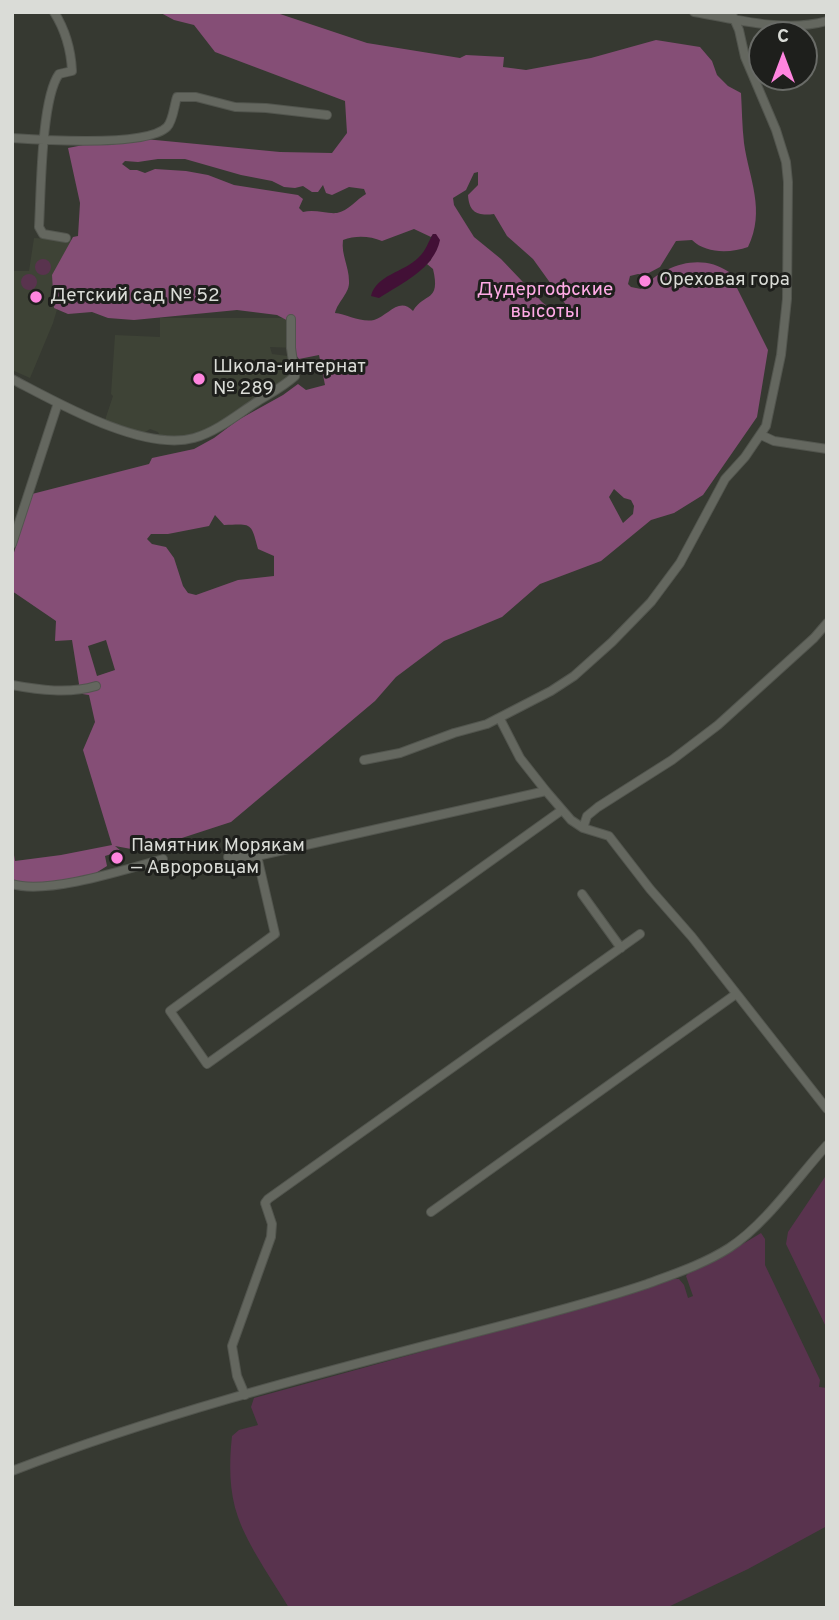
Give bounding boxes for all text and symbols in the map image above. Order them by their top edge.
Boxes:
north arrow [748,21,818,91]
text: С [777,25,789,49]
place label: Ореховая гора [659,270,790,292]
marker: Ореховая гора [637,273,653,289]
park label: Дудергофские высоты [477,280,613,324]
place label: Детский сад № 52 [50,286,220,308]
marker: Детский сад № 52 [28,289,44,305]
place label: Школа-интернат № 289 [213,357,366,401]
marker: Школа-интернат № 289 [191,371,207,387]
place label: Памятник Морякам — Авроровцам [131,836,305,880]
marker: Памятник Морякам — Авроровцам [109,850,125,866]

